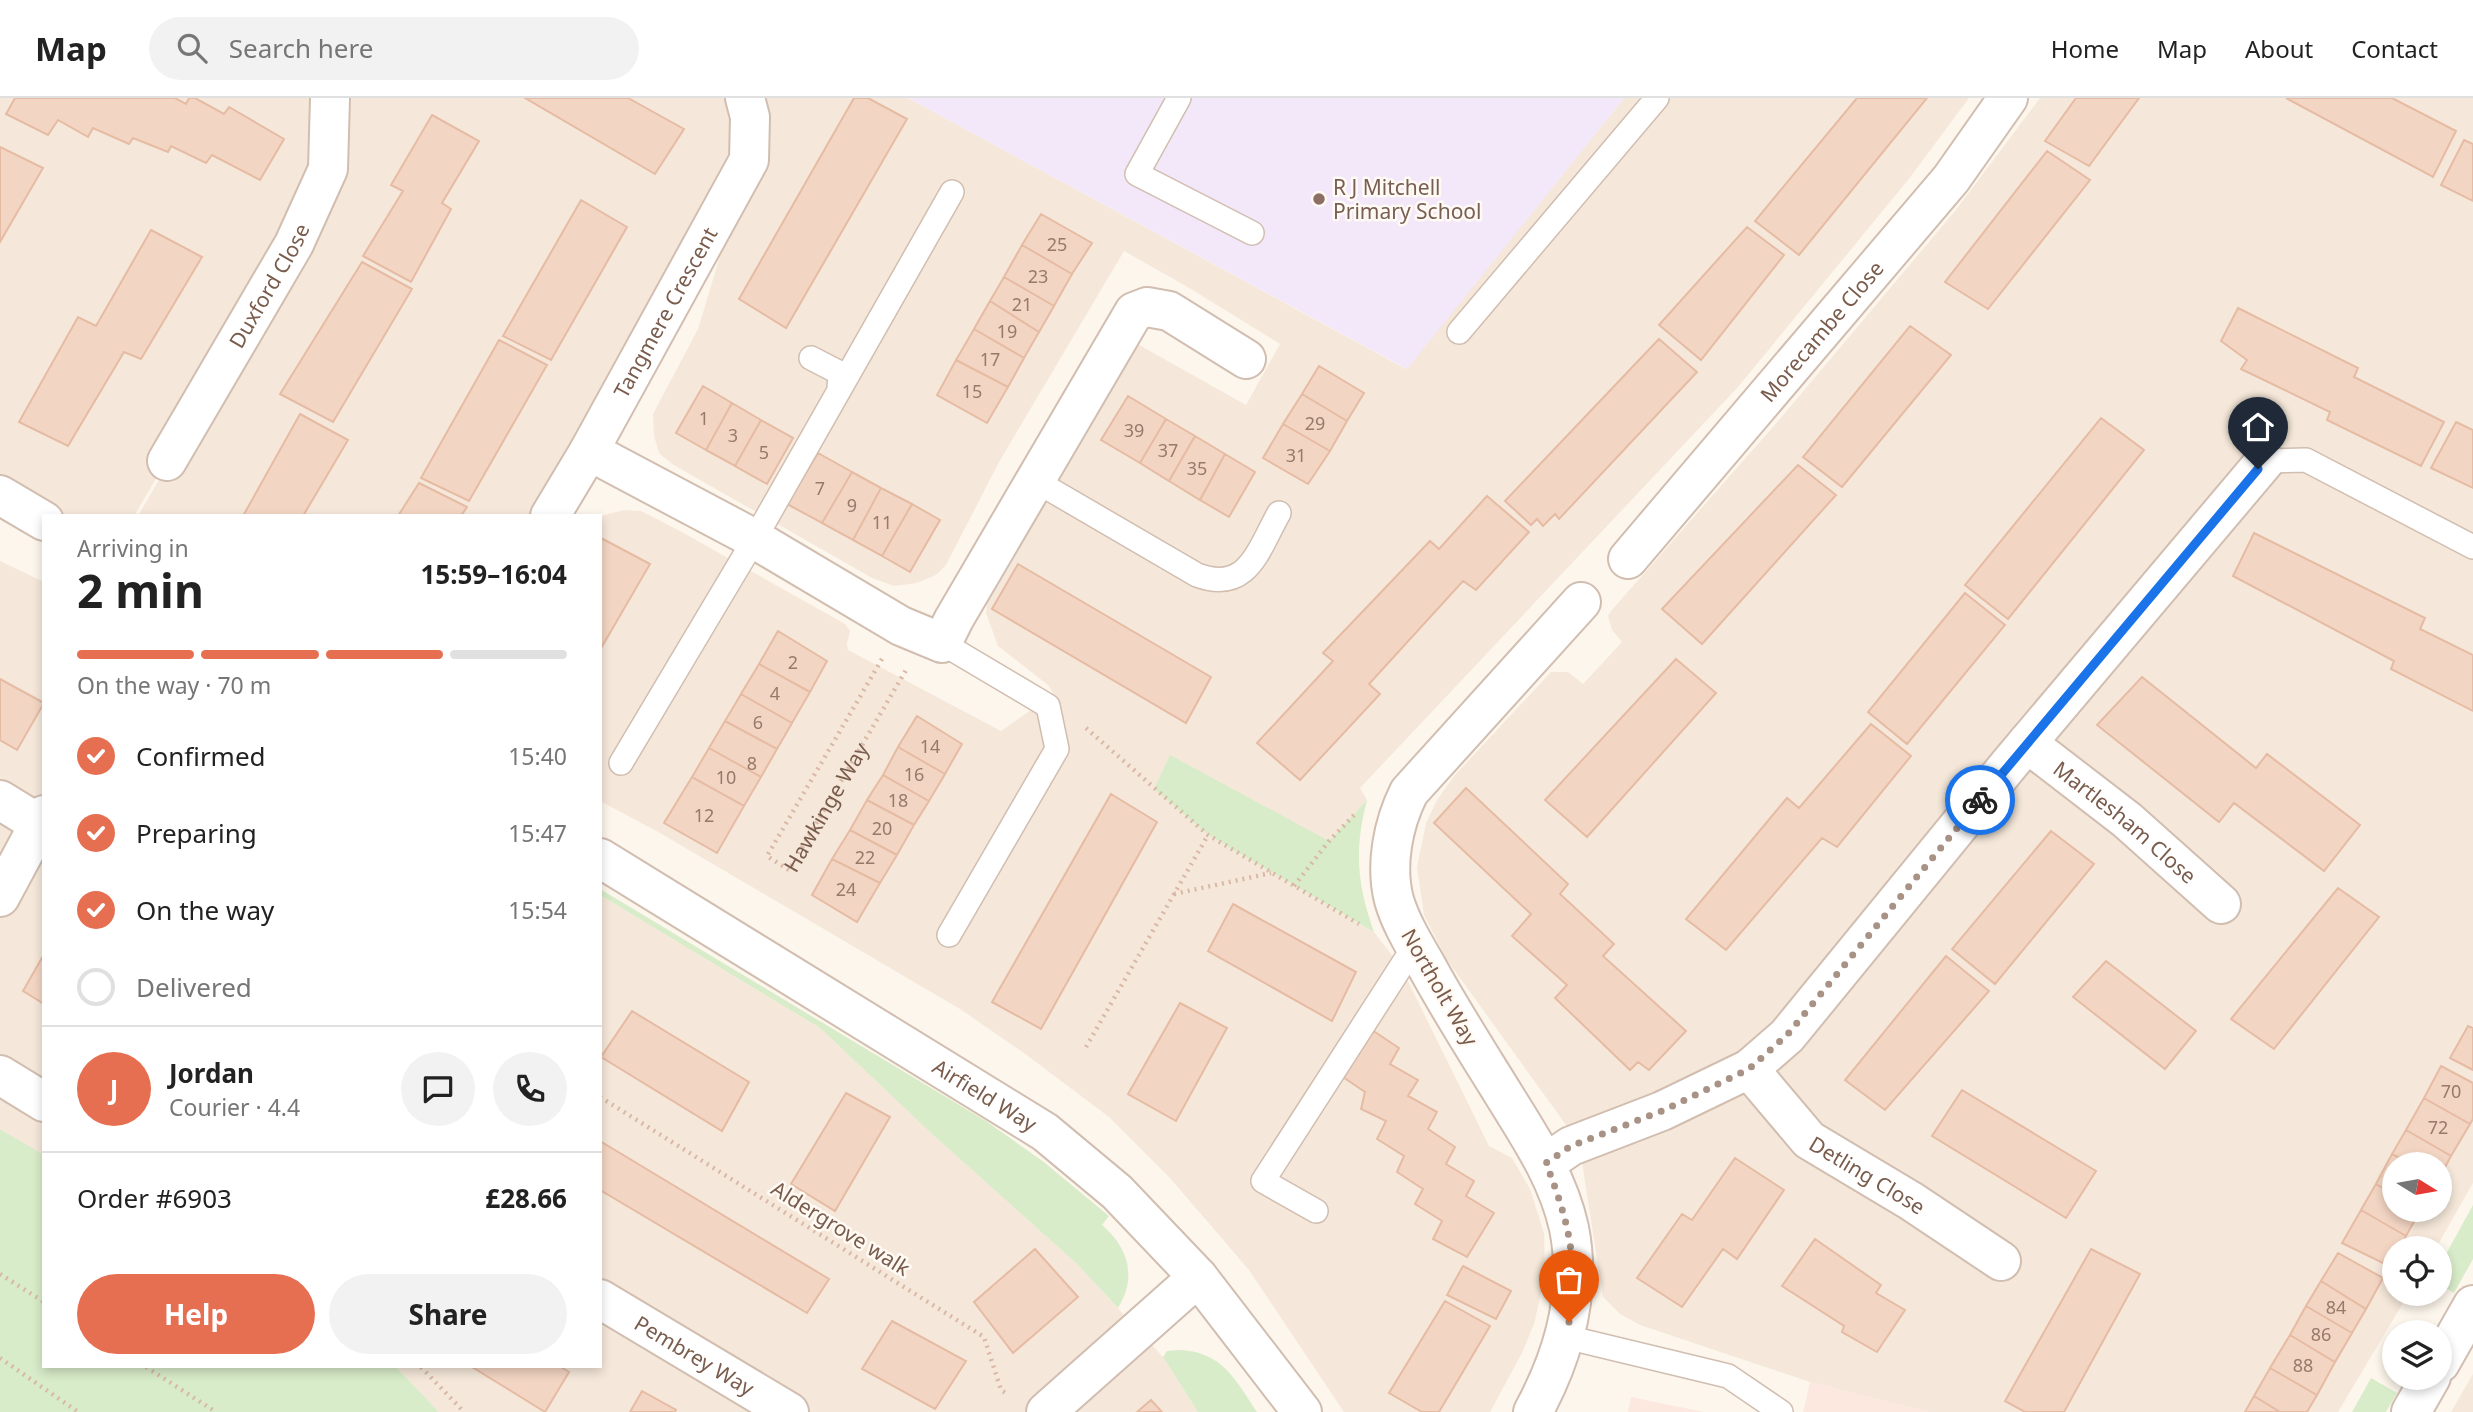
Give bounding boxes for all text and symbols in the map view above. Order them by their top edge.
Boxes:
search box [149,17,639,80]
text: Map [35,26,107,71]
icon: search [173,29,211,67]
text: Search here [229,30,373,66]
text: Home [2051,32,2119,65]
text: Map [2157,32,2207,65]
text: About [2245,32,2313,65]
text: Contact [2351,32,2438,65]
place label: R J Mitchell Primary School [1333,173,1481,225]
marker: R J Mitchell Primary School [1311,191,1327,207]
street label: Duxford Close [222,219,316,353]
street label: Tangmere Crescent [607,222,724,403]
house number: 25 [1047,232,1067,256]
street label: Morecambe Close [1754,255,1890,408]
house number: 23 [1028,264,1048,288]
house number: 21 [1012,292,1032,316]
house number: 19 [997,319,1017,343]
house number: 17 [980,347,1000,371]
house number: 15 [962,379,982,403]
pin [2228,397,2288,469]
house number: 1 [699,406,709,430]
icon: home [2239,408,2277,446]
house number: 29 [1305,411,1325,435]
house number: 39 [1124,418,1144,442]
house number: 3 [728,423,738,447]
house number: 37 [1158,438,1178,462]
house number: 5 [759,440,769,464]
house number: 31 [1286,443,1306,467]
house number: 35 [1187,456,1207,480]
house number: 7 [815,476,825,500]
house number: 9 [847,493,857,517]
house number: 11 [872,510,892,534]
text: Arriving in [77,532,189,564]
text: 15:59–16:04 [420,556,567,592]
text: 2 min [77,559,204,621]
house number: 2 [788,650,798,674]
text: On the way · 70 m [77,669,271,701]
house number: 4 [770,681,780,705]
house number: 6 [753,710,763,734]
house number: 14 [920,734,940,758]
icon: check [77,737,115,775]
street label: Hawkinge Way [777,737,875,877]
text: Confirmed [136,738,266,774]
text: 15:40 [508,740,567,772]
house number: 8 [747,751,757,775]
street label: Martlesham Close [2048,755,2202,889]
house number: 16 [904,762,924,786]
house number: 10 [716,765,736,789]
courier [1945,765,2015,835]
icon: bike [1961,781,1999,819]
house number: 18 [888,788,908,812]
house number: 12 [694,803,714,827]
icon: check [77,814,115,852]
text: Preparing [136,815,257,851]
house number: 20 [872,816,892,840]
text: 15:47 [508,817,567,849]
house number: 22 [855,845,875,869]
house number: 24 [836,877,856,901]
icon: check [77,891,115,929]
text: On the way [136,892,274,928]
text: 15:54 [508,894,567,926]
street label: Northolt Way [1395,923,1485,1051]
text: Delivered [136,969,252,1005]
button: chat [401,1052,475,1126]
button: phone [493,1052,567,1126]
street label: Airfield Way [928,1052,1042,1138]
text: Jordan [169,1055,254,1091]
text: J [110,1071,118,1107]
house number: 70 [2441,1079,2461,1103]
text: Courier · 4.4 [169,1091,300,1123]
house number: 72 [2428,1115,2448,1139]
street label: Detling Close [1804,1129,1931,1221]
north arrow [2382,1152,2452,1222]
map controls [2382,1152,2452,1390]
street label: Aldergrove walk [766,1174,916,1282]
text: Order #6903 [77,1180,232,1216]
text: £28.66 [485,1180,567,1216]
button: locate [2382,1236,2452,1306]
pin [1539,1250,1599,1322]
icon: bag [1550,1261,1588,1299]
button: Help [77,1274,315,1354]
button: Share [329,1274,567,1354]
house number: 84 [2326,1295,2346,1319]
street label: Pembrey Way [629,1309,760,1402]
button: layers [2382,1320,2452,1390]
house number: 86 [2311,1322,2331,1346]
house number: 88 [2293,1353,2313,1377]

